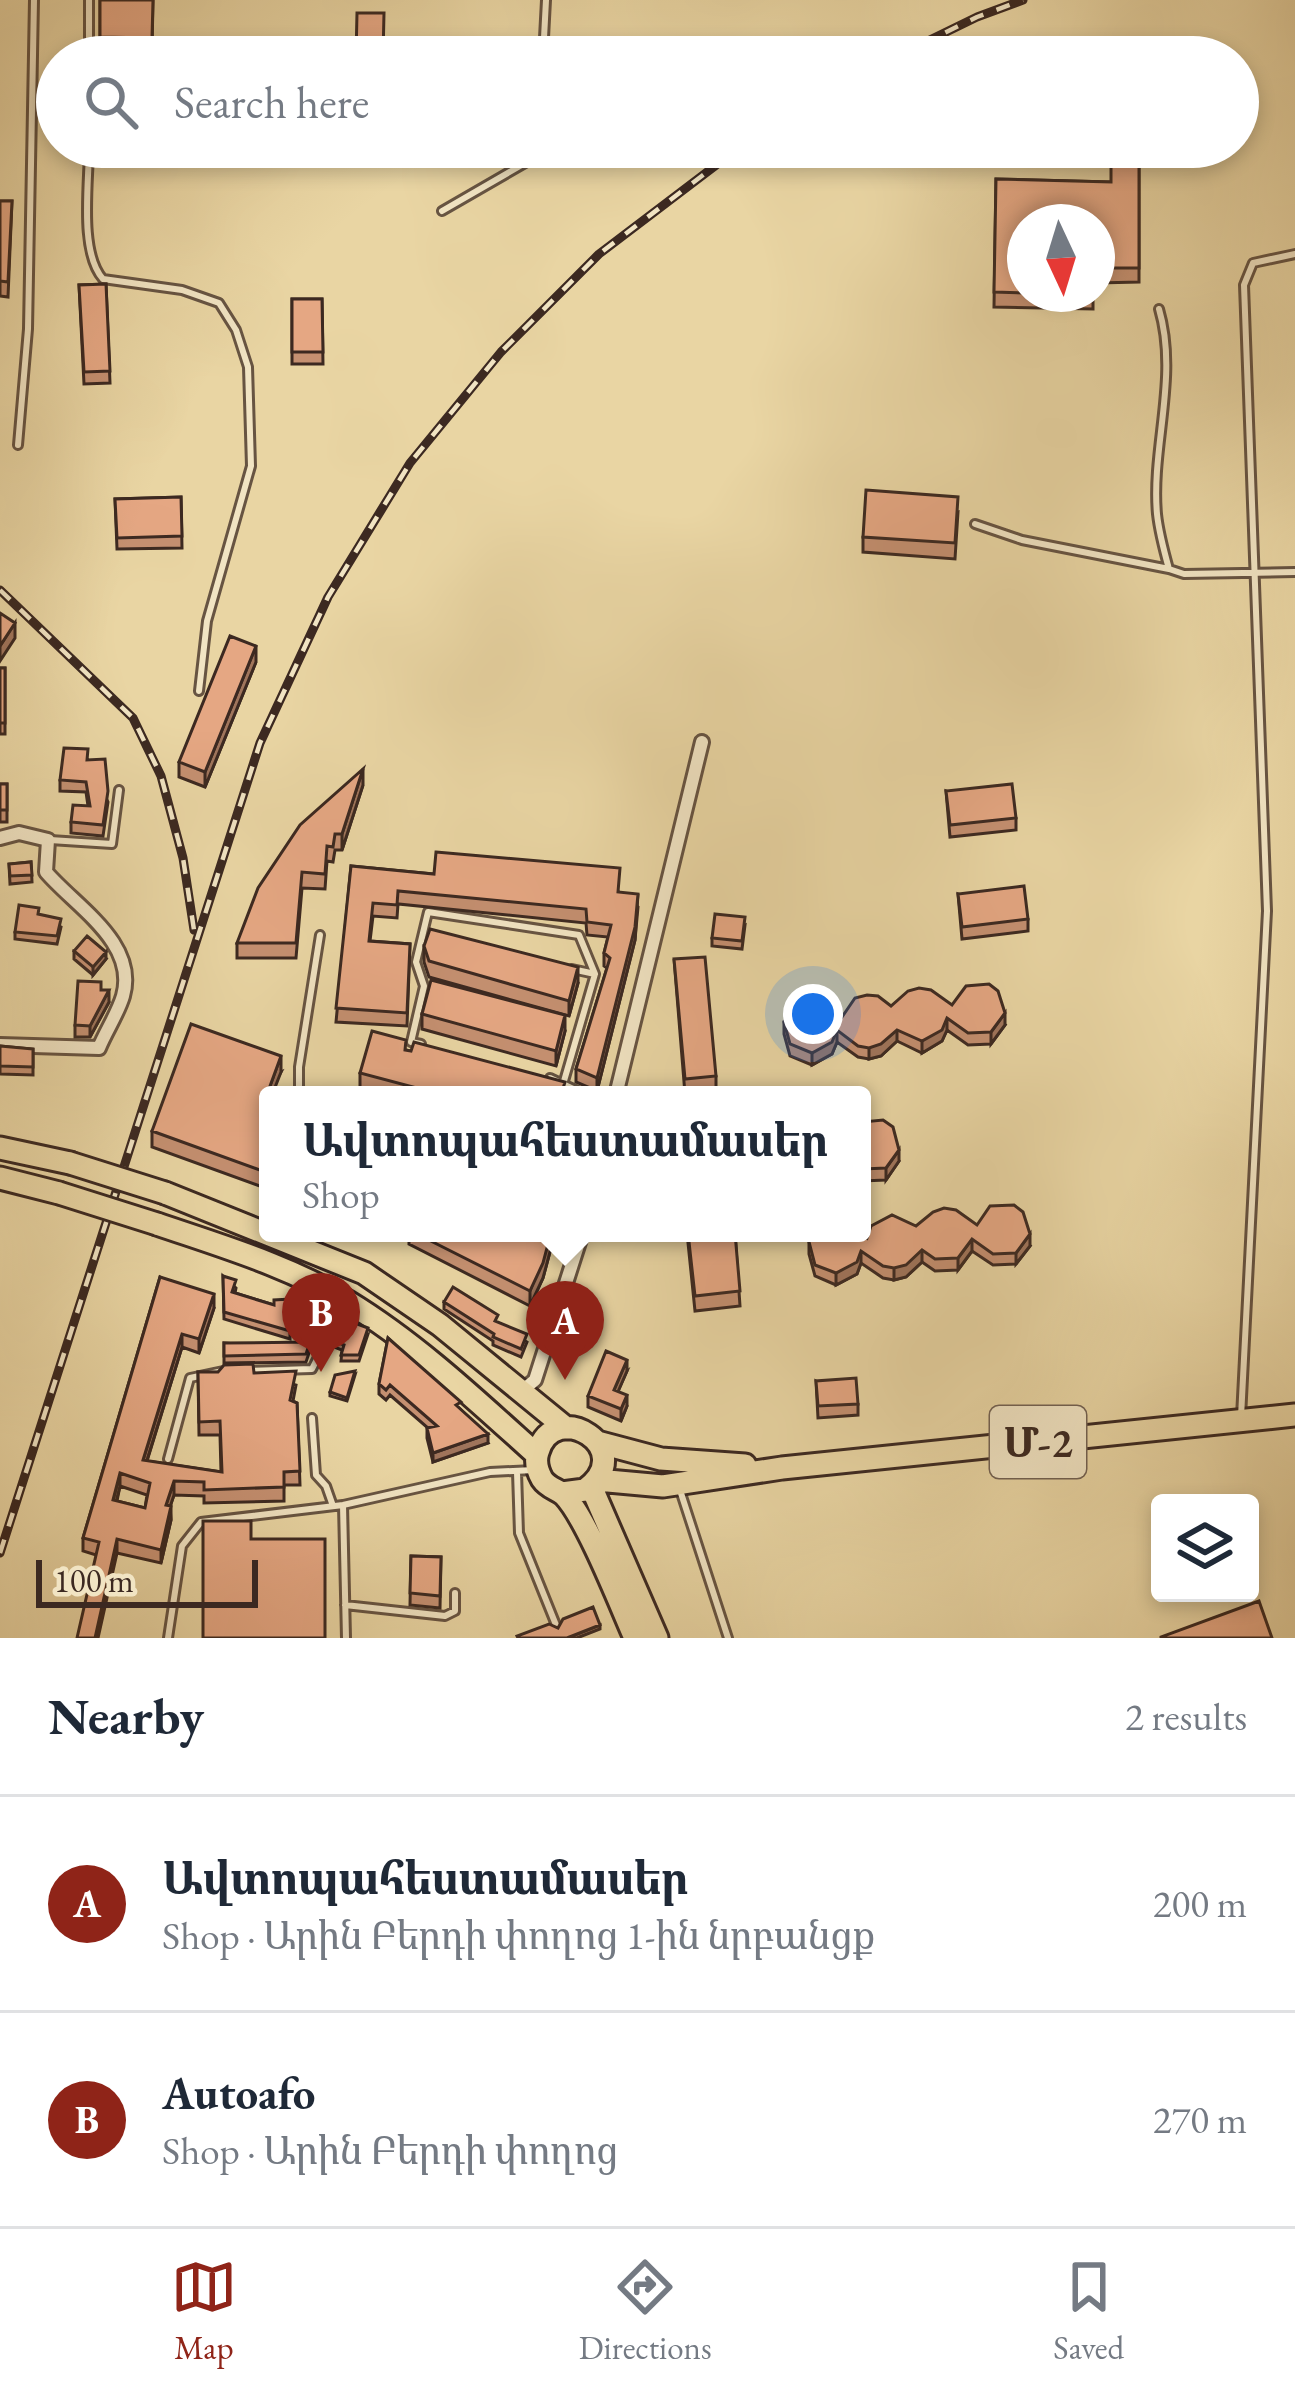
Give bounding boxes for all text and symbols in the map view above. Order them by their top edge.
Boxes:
search box [36,36,1259,168]
icon: search [78,69,144,135]
text: Search here [174,73,369,131]
north arrow [1007,204,1115,312]
your location [783,984,843,1044]
popup [259,1086,871,1242]
text: Ավտոպահեստամասեր [302,1111,828,1169]
text: Shop [302,1169,380,1220]
pin: B [282,1273,360,1372]
pin: A [526,1281,604,1380]
road number: Մ-2 [990,1406,1086,1478]
map controls [1151,1494,1259,1602]
button: layers [1151,1494,1259,1602]
scale bar [36,1554,258,1607]
text: 100 m [54,1559,134,1602]
text: Nearby [48,1683,204,1749]
text: 2 results [1125,1691,1247,1742]
text: Ավտոպահեստամասեր [162,1849,688,1907]
text: A [73,1878,101,1929]
text: 200 m [1153,1878,1247,1929]
text: Shop · Արին Բերդի փողոց 1-ին նրբանցք [162,1910,875,1961]
text: Autoafo [162,2064,315,2122]
text: B [75,2094,99,2145]
text: 270 m [1153,2094,1247,2145]
text: Shop · Արին Բերդի փողոց [162,2125,618,2176]
tab: Map [171,2254,237,2369]
tab: Directions [579,2254,712,2369]
tab: Saved [1053,2254,1124,2369]

